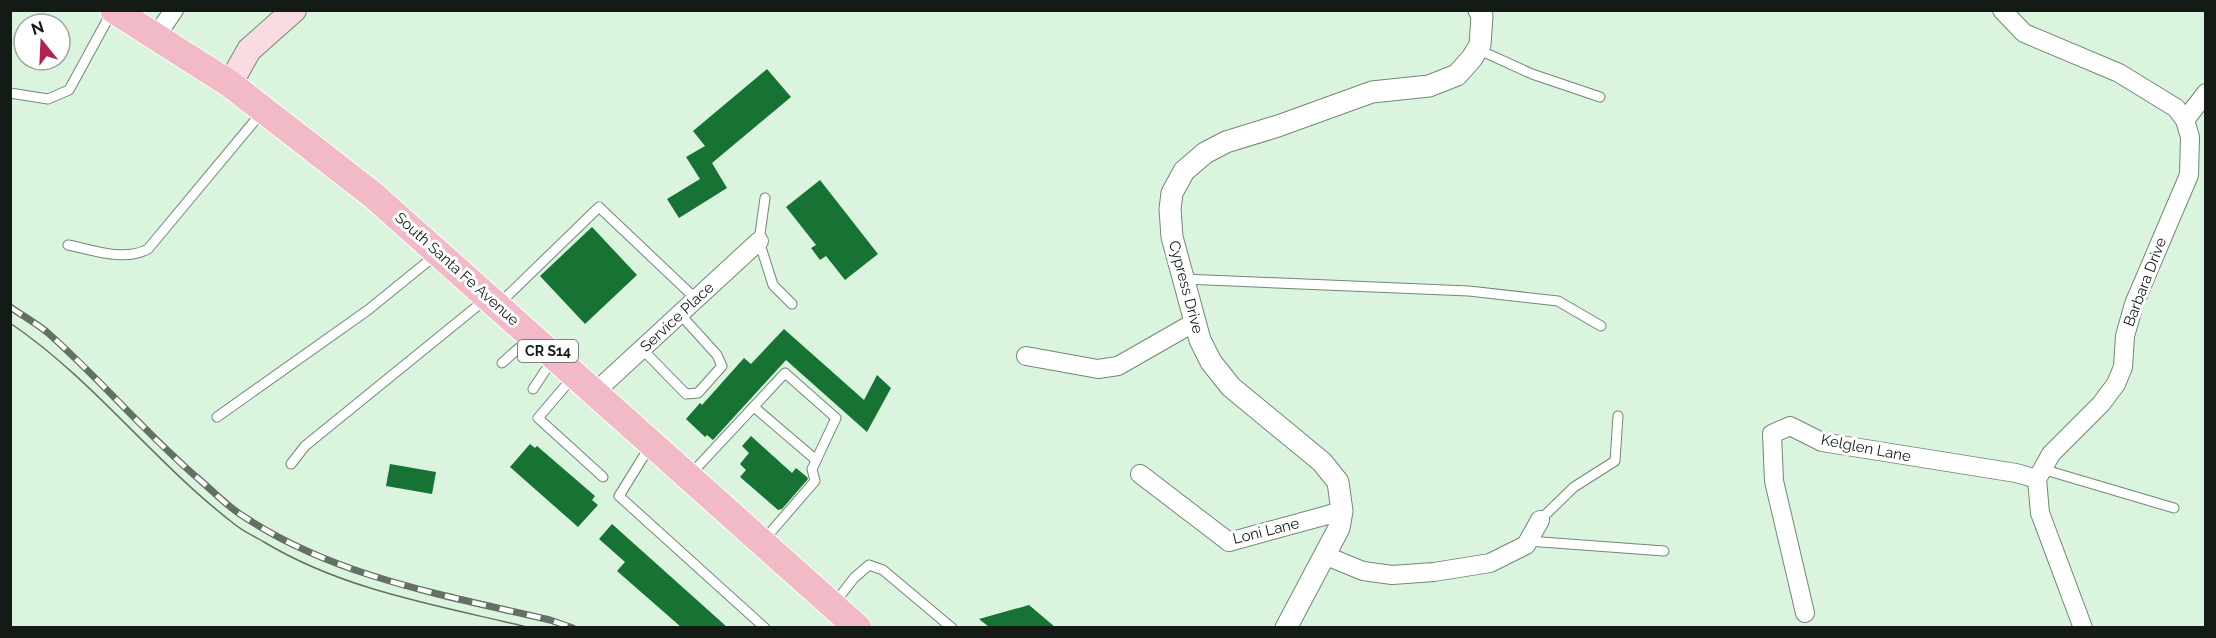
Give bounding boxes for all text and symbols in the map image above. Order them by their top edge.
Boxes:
north arrow [12,12,72,72]
text: N [29,17,46,39]
street label: South Santa Fe Avenue [391,209,523,330]
street label: Barbara Drive [2120,235,2170,329]
street label: Cypress Drive [1165,238,1207,336]
street label: Service Place [637,278,718,356]
road number: CR S14 [518,340,578,362]
street label: Kelglen Lane [1819,430,1913,466]
street label: Loni Lane [1231,514,1301,548]

